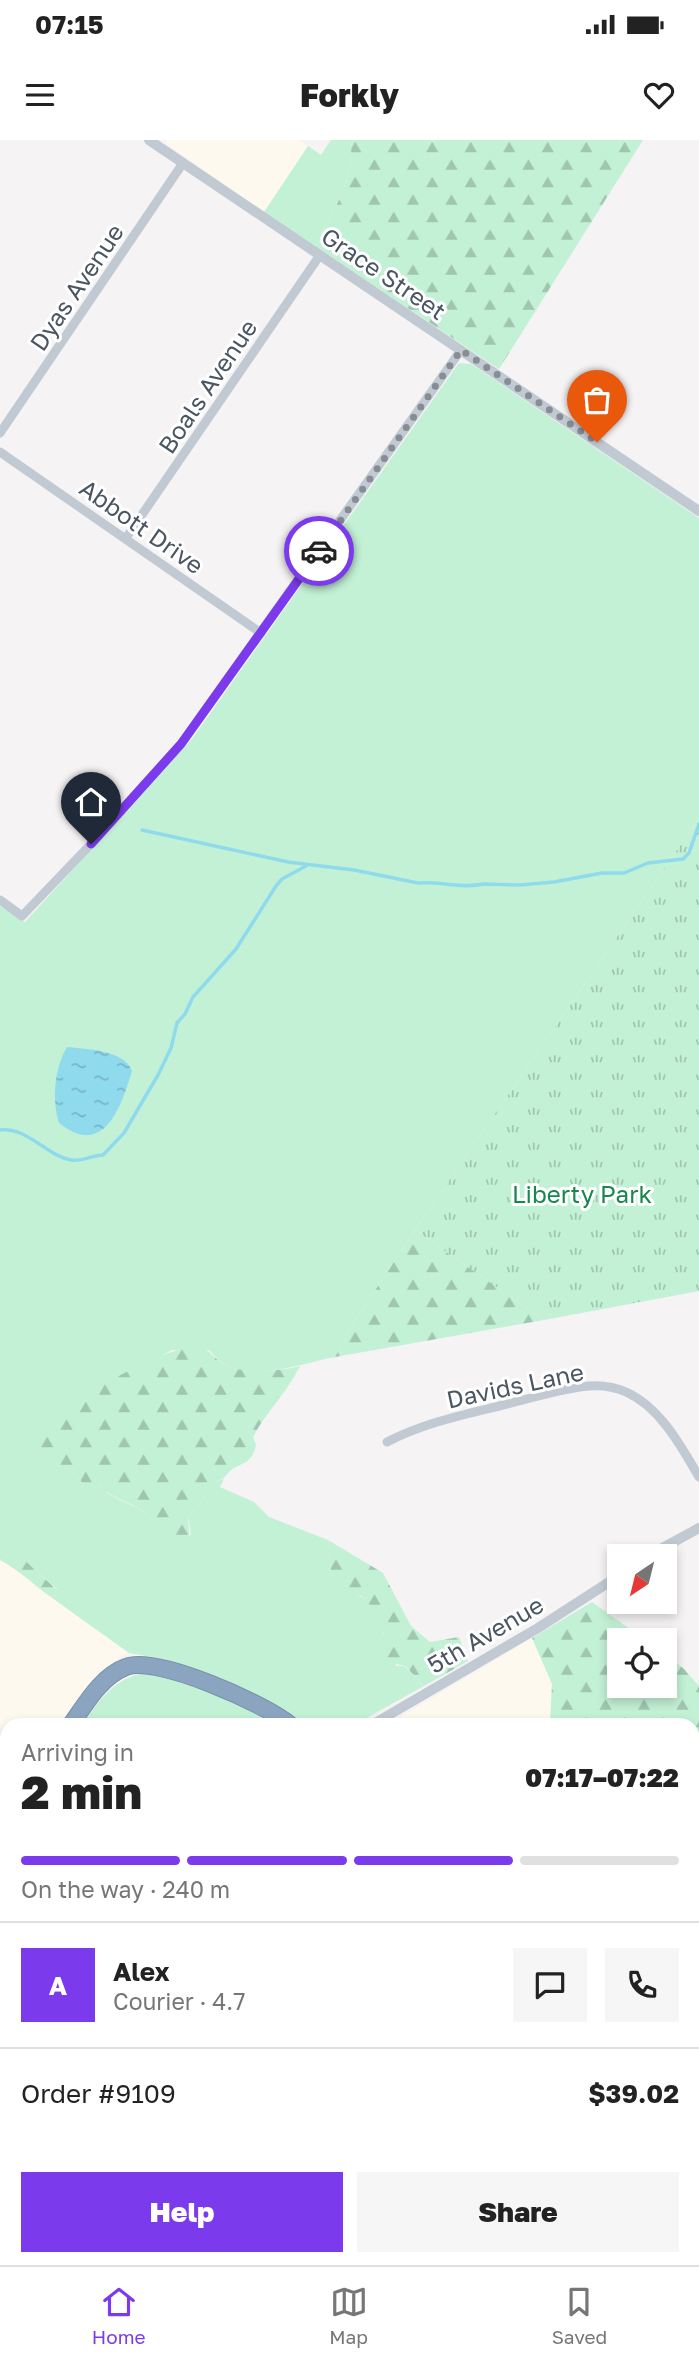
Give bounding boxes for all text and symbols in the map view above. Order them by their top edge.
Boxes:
text: 07:15 [35,9,104,40]
icon: menu [21,76,59,114]
text: Forkly [300,76,399,114]
icon: heart [640,76,678,114]
street label: Dyas Avenue [23,218,129,356]
street label: Grace Street [316,221,452,325]
street label: Boals Avenue [152,314,262,458]
pin [567,370,627,442]
icon: bag [578,381,616,419]
street label: Abbott Drive [75,473,209,579]
courier [284,516,354,586]
icon: car [300,532,338,570]
pin [61,772,121,844]
icon: home [72,783,110,821]
park label: Liberty Park [512,1179,652,1208]
street label: Davids Lane [444,1356,586,1414]
north arrow [607,1544,677,1614]
map controls [607,1544,677,1698]
street label: 5th Avenue [422,1589,548,1679]
button: locate [607,1628,677,1698]
text: Arriving in [21,1738,134,1766]
text: 07:17–07:22 [525,1762,679,1793]
text: 2 min [21,1764,142,1819]
text: On the way · 240 m [21,1875,230,1903]
button: chat [513,1948,587,2022]
button: phone [605,1948,679,2022]
text: Alex [113,1956,170,1987]
text: A [49,1970,67,2001]
text: Courier · 4.7 [113,1987,245,2015]
text: Order #9109 [21,2078,176,2109]
text: $39.02 [588,2078,679,2109]
button: Help [21,2172,343,2252]
button: Share [357,2172,679,2252]
tab: Home [92,2283,146,2348]
tab: Map [329,2283,368,2348]
tab: Saved [552,2283,607,2348]

